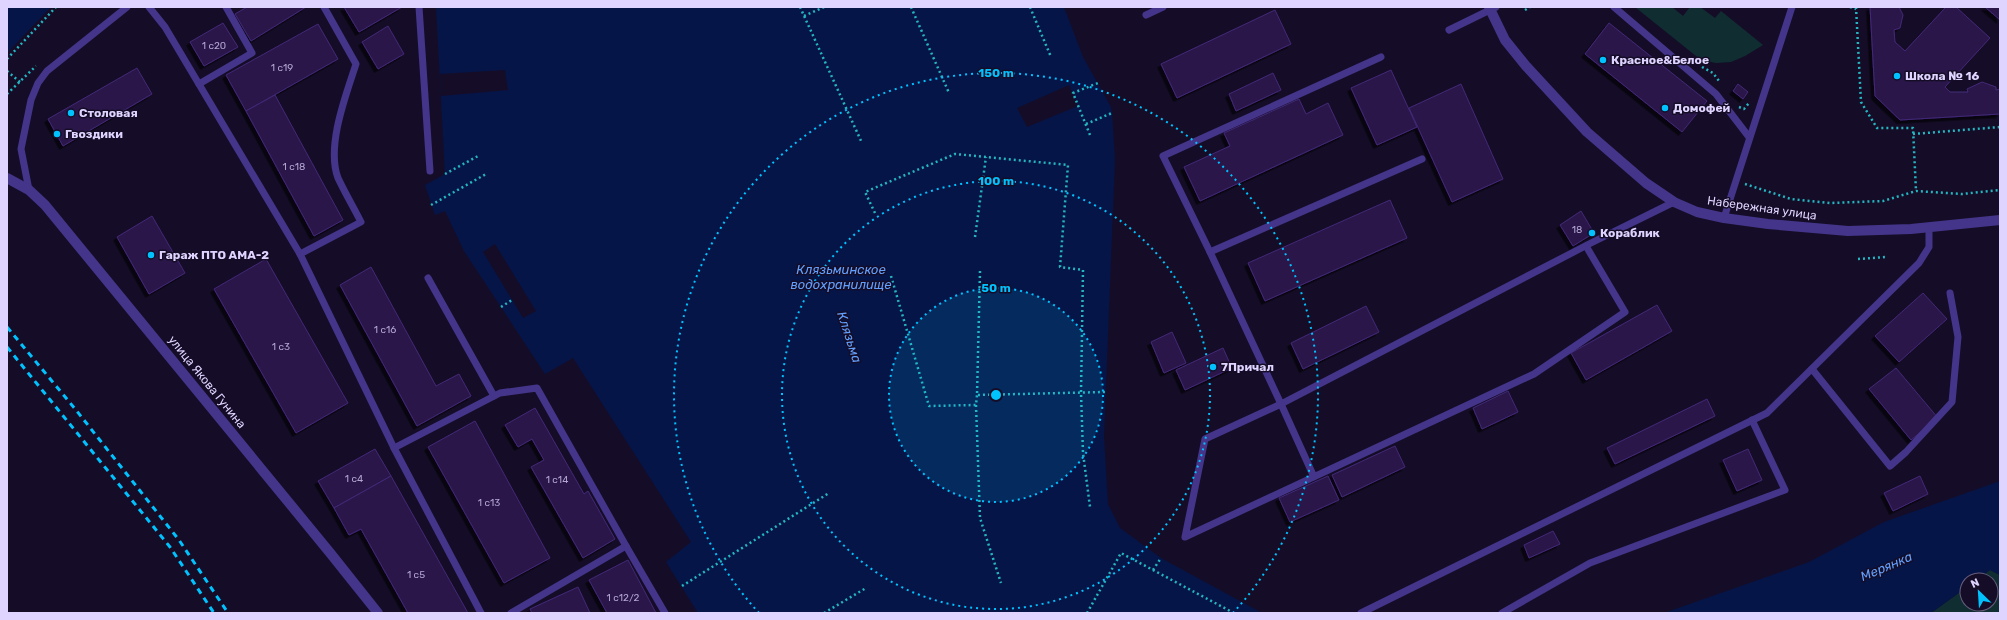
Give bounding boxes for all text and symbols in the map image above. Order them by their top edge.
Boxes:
house number: 1 с20 [202,40,226,52]
place label: Красное&Белое [1611,53,1709,67]
marker: Красное&Белое [1598,55,1608,65]
house number: 1 с19 [271,62,293,74]
text: 150 m [978,66,1014,80]
place label: Школа № 16 [1905,69,1979,83]
marker: Школа № 16 [1892,71,1902,81]
place label: Домофей [1673,101,1731,115]
marker: Домофей [1660,103,1670,113]
place label: Столовая [79,106,138,120]
marker: Столовая [66,108,76,118]
place label: Гвоздики [65,127,123,141]
marker: Гвоздики [52,129,62,139]
house number: 1 с18 [283,161,305,173]
text: 100 m [978,174,1014,188]
street label: Набережная улица [1706,193,1818,223]
house number: 18 [1572,224,1582,236]
place label: Кораблик [1600,226,1661,240]
marker: Кораблик [1587,228,1597,238]
place label: Гараж ПТО АМА-2 [159,248,269,262]
marker: Гараж ПТО АМА-2 [146,250,156,260]
water label: Клязьминское водохранилище [790,262,892,292]
text: 50 m [981,281,1011,295]
water label: Клязьма [834,310,865,365]
house number: 1 с16 [374,324,396,336]
street label: улица Якова Гунина [165,333,249,431]
house number: 1 с3 [272,341,290,353]
place label: 7Причал [1221,360,1274,374]
marker: 7Причал [1208,362,1218,372]
centre of rings [989,388,1003,402]
house number: 1 с4 [345,473,363,485]
house number: 1 с14 [546,474,568,486]
house number: 1 с13 [478,497,500,509]
water label: Мерянка [1858,549,1915,584]
house number: 1 с5 [407,569,425,581]
north arrow [1959,572,1999,612]
text: N [1969,576,1981,591]
house number: 1 с12/2 [607,592,640,604]

